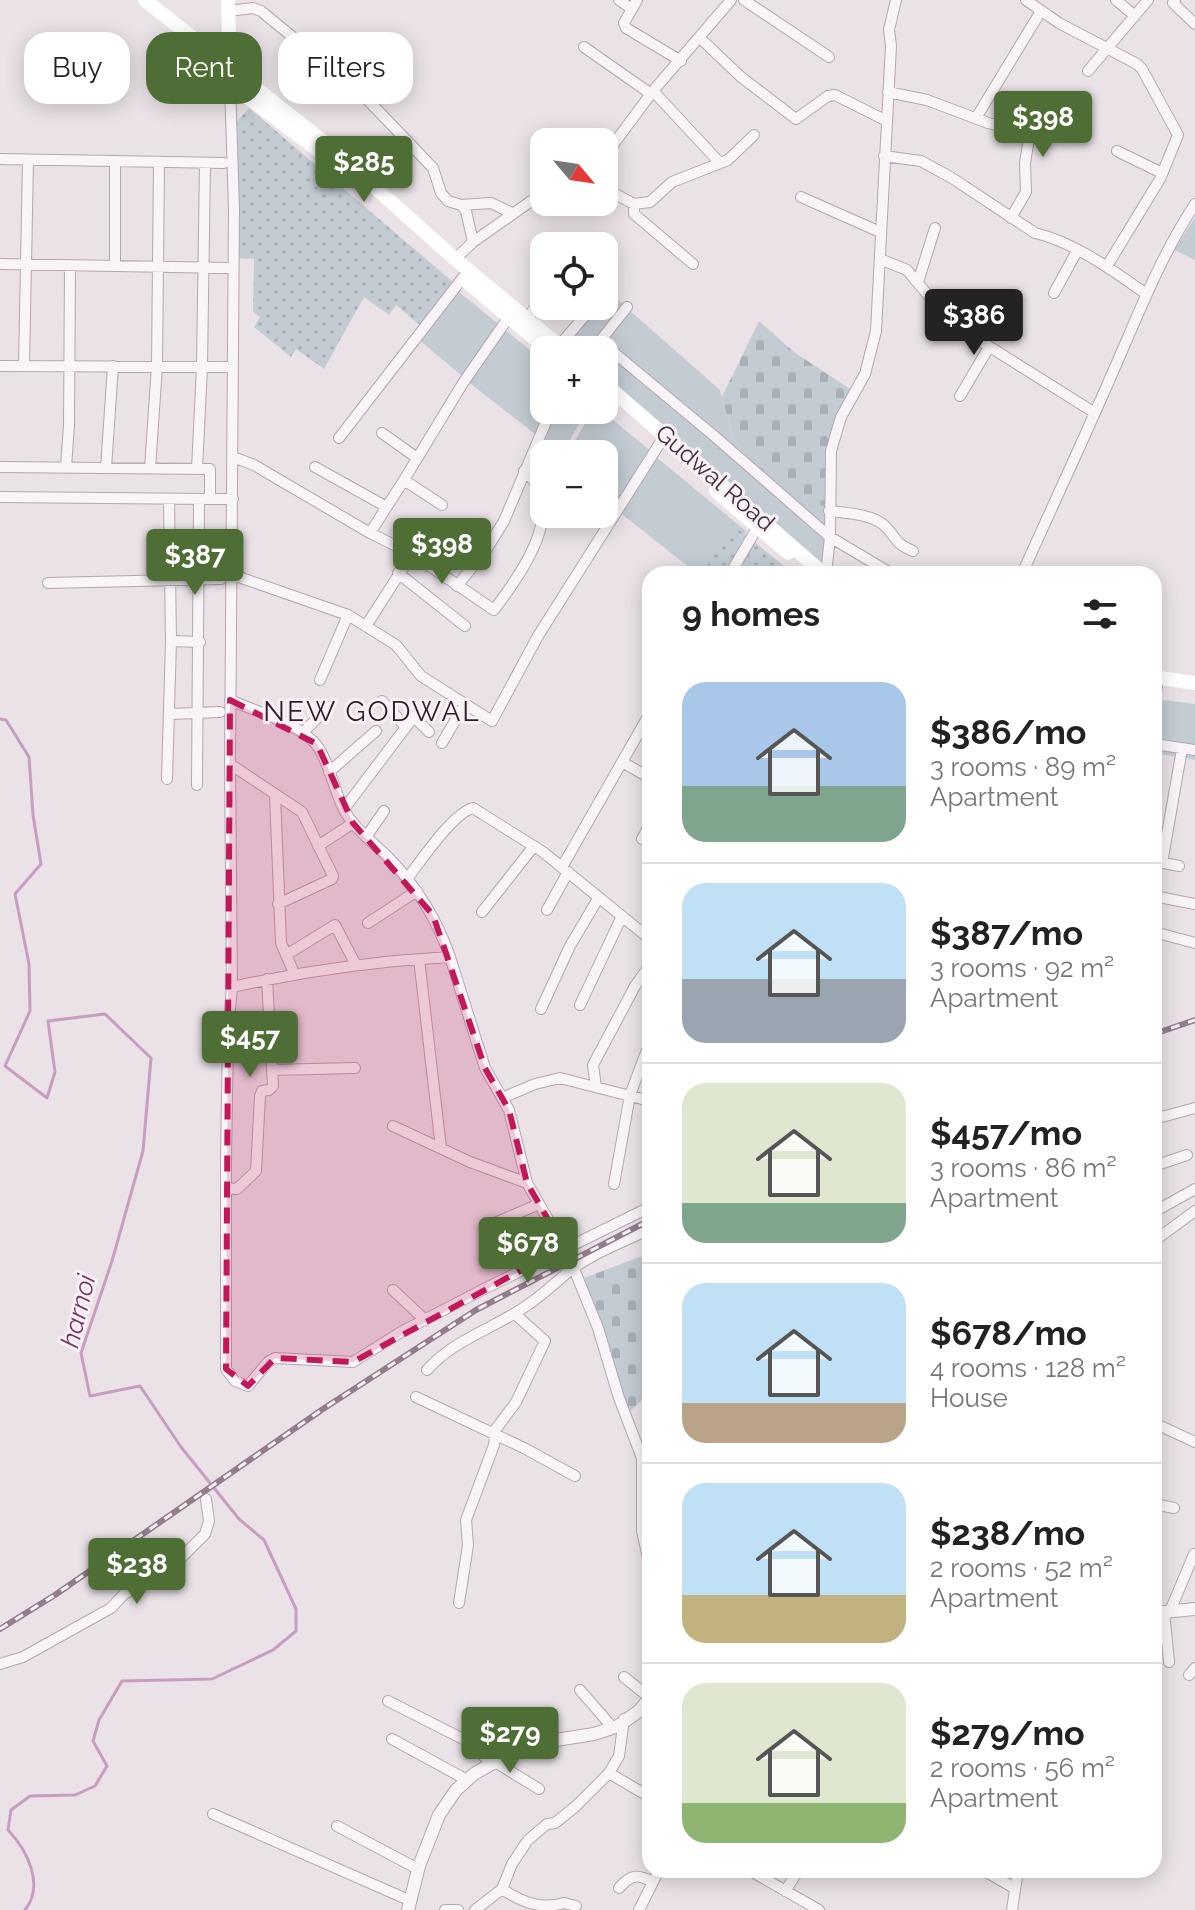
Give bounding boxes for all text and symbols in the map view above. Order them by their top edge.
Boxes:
chip: Buy [24,32,130,104]
chip: Rent [146,32,262,104]
chip: Filters [278,32,413,104]
pin: $398 [996,91,1090,159]
text: $398 [1012,102,1074,132]
north arrow [530,128,618,216]
map controls [530,128,618,528]
pin: $285 [317,136,411,204]
text: $285 [333,147,395,177]
button: locate [530,232,618,320]
pin: $386 [927,289,1021,357]
text: $386 [943,300,1005,330]
button: + [530,336,618,424]
street label: Gudwal Road [650,418,781,537]
button: − [530,440,618,528]
pin: $398 [395,518,489,586]
pin: $387 [148,529,242,597]
text: $398 [411,529,473,559]
text: $387 [164,540,226,570]
icon: filters [1078,592,1122,636]
text: 9 homes [682,594,820,634]
district label: NEW GODWAL [263,695,481,728]
text: $386/mo [930,712,1086,752]
icon: home [746,714,842,810]
text: 3 rooms · 89 m² [930,752,1116,782]
text: Apartment [930,782,1059,812]
text: $387/mo [930,913,1083,953]
icon: home [746,915,842,1011]
text: 3 rooms · 92 m² [930,953,1114,983]
text: Apartment [930,983,1059,1013]
pin: $457 [203,1011,297,1079]
text: $457 [220,1022,280,1052]
text: $457/mo [930,1113,1082,1153]
icon: home [746,1115,842,1211]
text: 3 rooms · 86 m² [930,1153,1117,1183]
text: Apartment [930,1183,1059,1213]
pin: $678 [481,1217,575,1285]
text: $678 [497,1228,559,1258]
water label: harnoi [54,1270,102,1351]
text: $678/mo [930,1313,1087,1353]
icon: home [746,1315,842,1411]
text: 4 rooms · 128 m² [930,1353,1126,1383]
text: House [930,1383,1008,1413]
text: $238/mo [930,1513,1085,1553]
icon: home [746,1515,842,1611]
pin: $238 [90,1538,184,1606]
text: $238 [106,1549,168,1579]
text: 2 rooms · 52 m² [930,1553,1113,1583]
text: Apartment [930,1583,1059,1613]
pin: $279 [463,1707,557,1775]
text: $279/mo [930,1713,1085,1753]
icon: home [746,1715,842,1811]
text: $279 [479,1718,541,1748]
text: 2 rooms · 56 m² [930,1753,1115,1783]
text: Apartment [930,1783,1059,1813]

